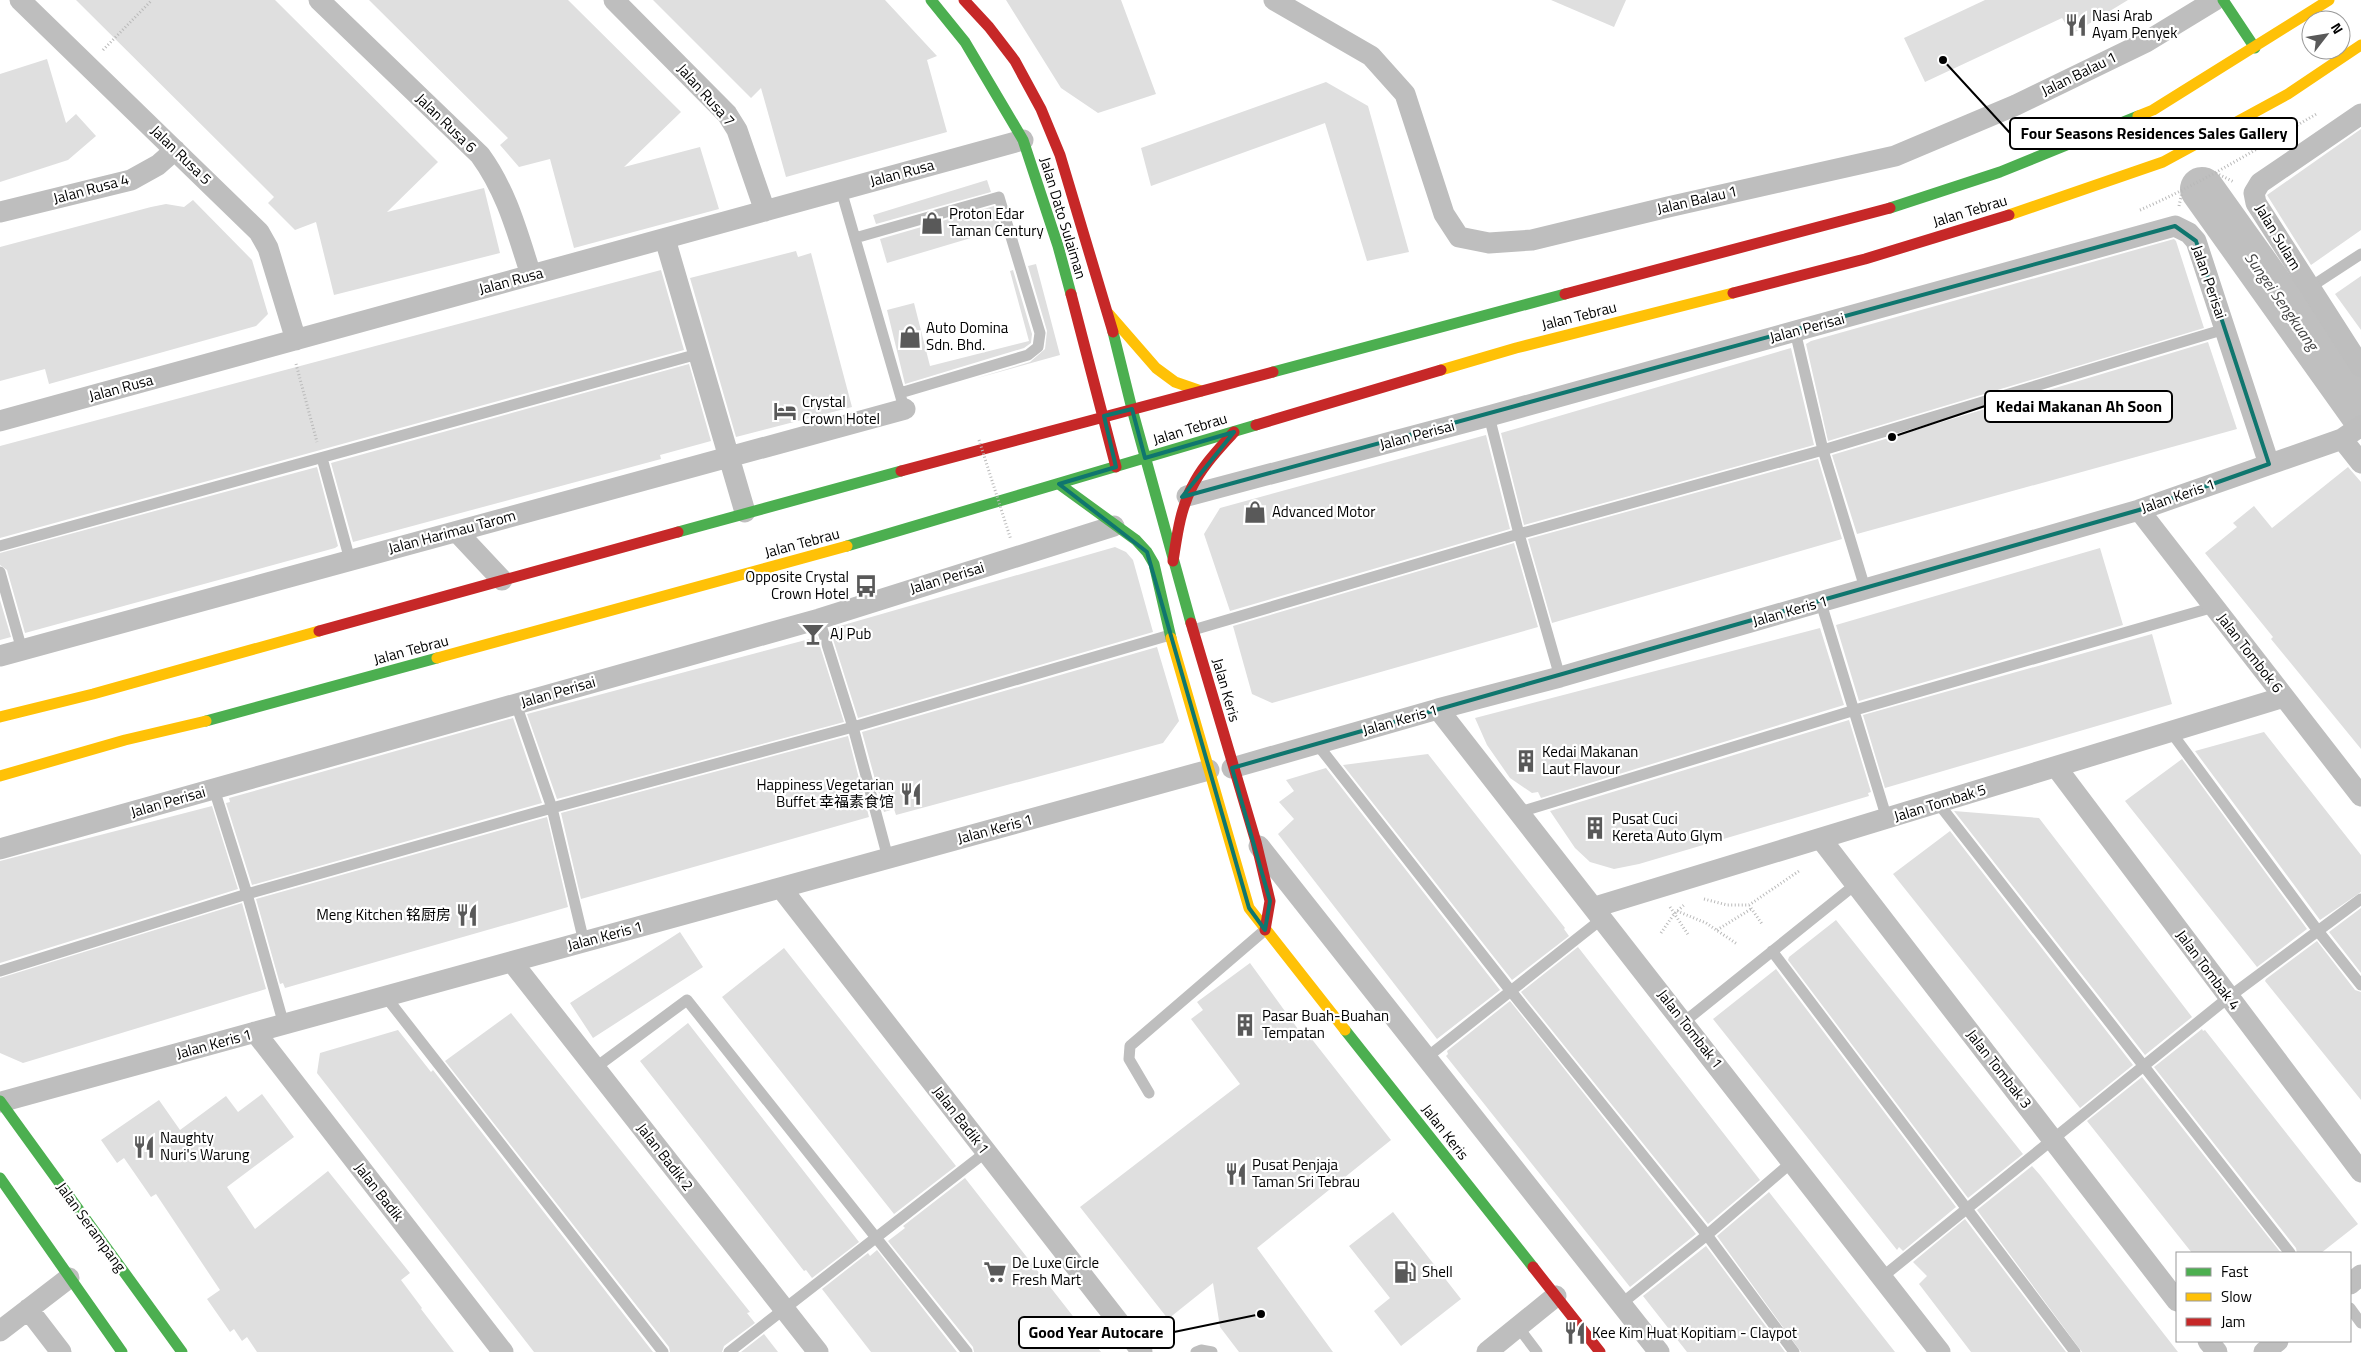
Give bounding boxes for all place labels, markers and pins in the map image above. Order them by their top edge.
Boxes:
place label: Nasi Arab Ayam Penyek [2092,4,2177,44]
restaurant icon: Nasi Arab Ayam Penyek [2063,12,2089,38]
callout: Four Seasons Residences Sales Gallery [2010,118,2297,149]
place label: Proton Edar Taman Century [949,202,1044,242]
shop icon: Proton Edar Taman Century [919,210,945,236]
place label: Auto Domina Sdn. Bhd. [926,316,1009,356]
shop icon: Auto Domina Sdn. Bhd. [897,324,923,350]
place label: Crystal Crown Hotel [802,390,880,430]
callout: Kedai Makanan Ah Soon [1985,391,2172,422]
hotel icon: Crystal Crown Hotel [772,398,798,424]
shop icon: Advanced Motor [1242,499,1268,525]
place label: Advanced Motor [1272,500,1375,523]
place label: Opposite Crystal Crown Hotel [745,565,849,605]
bus stop icon: Opposite Crystal Crown Hotel [853,573,879,599]
bar icon: AJ Pub [800,621,826,647]
place label: AJ Pub [830,622,871,645]
place label: Kedai Makanan Laut Flavour [1542,740,1638,780]
building icon: Kedai Makanan Laut Flavour [1513,748,1539,774]
place label: Happiness Vegetarian Buffet 幸福素食馆 [756,773,894,813]
restaurant icon: Happiness Vegetarian Buffet 幸福素食馆 [898,781,924,807]
place label: Pusat Cuci Kereta Auto Glym [1612,807,1722,847]
building icon: Pusat Cuci Kereta Auto Glym [1582,815,1608,841]
restaurant icon: Meng Kitchen 铭厨房 [454,902,480,928]
place label: Meng Kitchen 铭厨房 [316,903,451,926]
place label: Pasar Buah-Buahan Tempatan [1262,1004,1389,1044]
building icon: Pasar Buah-Buahan Tempatan [1232,1012,1258,1038]
place label: Naughty Nuri's Warung [160,1126,250,1166]
restaurant icon: Naughty Nuri's Warung [131,1134,157,1160]
place label: Pusat Penjaja Taman Sri Tebrau [1252,1153,1360,1193]
restaurant icon: Pusat Penjaja Taman Sri Tebrau [1223,1161,1249,1187]
place label: De Luxe Circle Fresh Mart [1012,1251,1099,1291]
supermarket icon: De Luxe Circle Fresh Mart [982,1259,1008,1285]
fuel station icon: Shell [1392,1259,1418,1285]
place label: Shell [1422,1260,1453,1283]
callout: Good Year Autocare [1019,1317,1174,1348]
restaurant icon: Kee Kim Huat Kopitiam - Claypot [1562,1320,1588,1346]
place label: Kee Kim Huat Kopitiam - Claypot [1592,1321,1798,1344]

